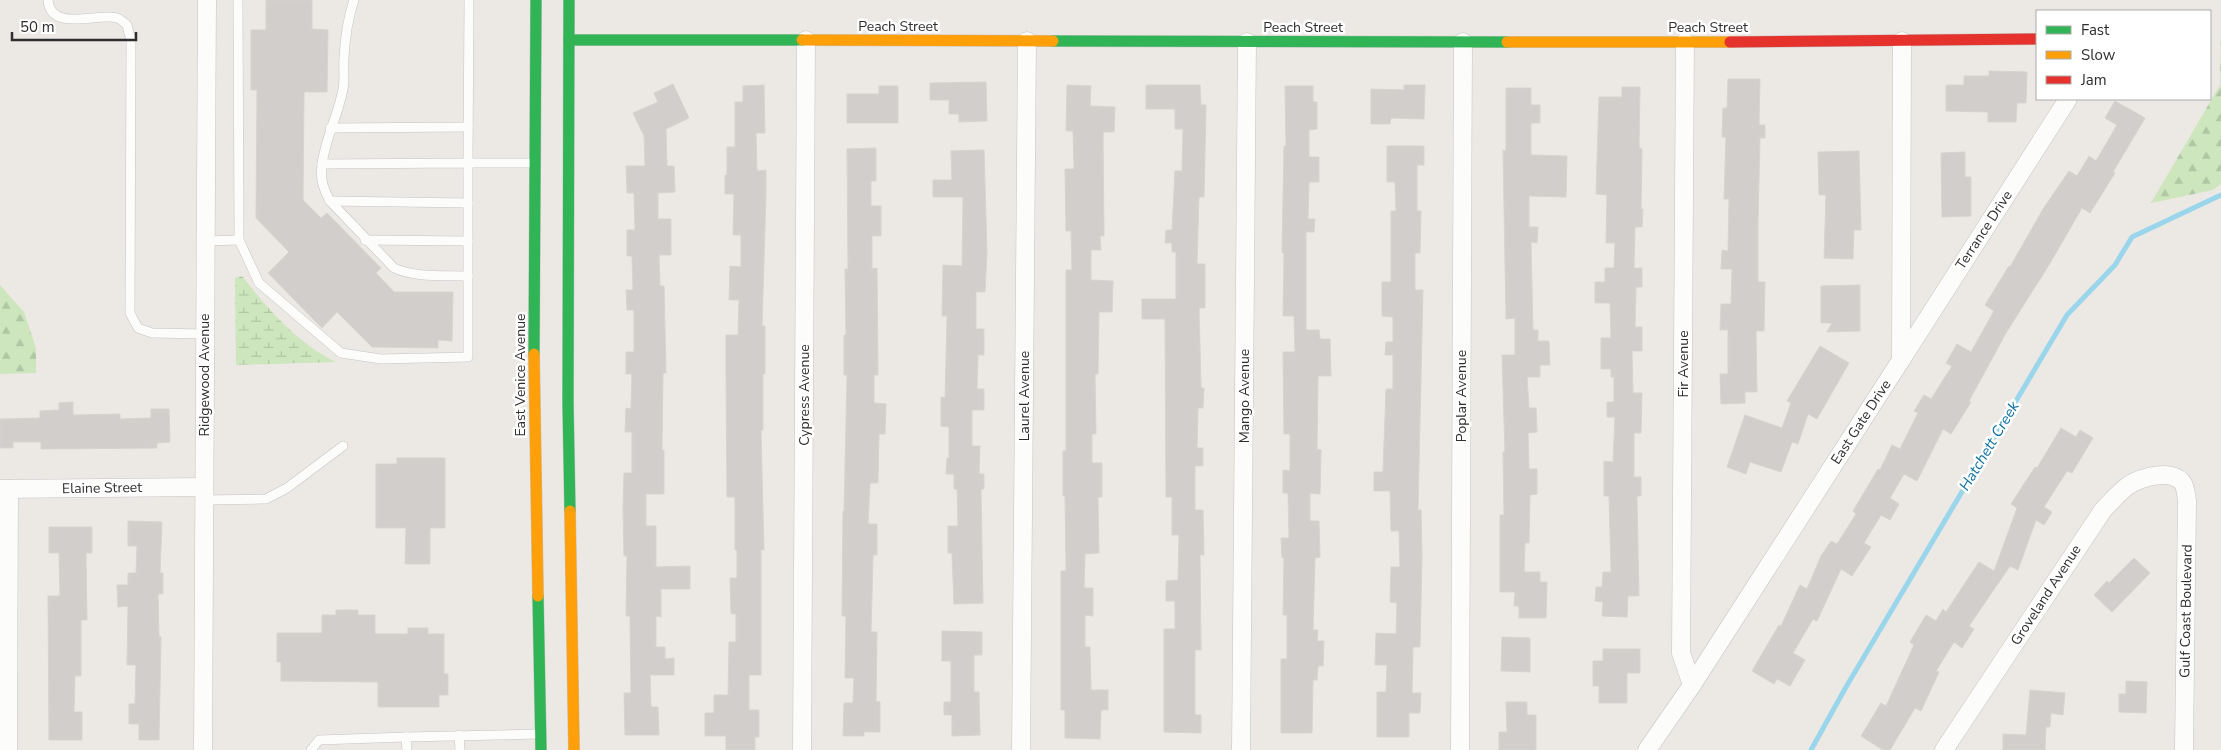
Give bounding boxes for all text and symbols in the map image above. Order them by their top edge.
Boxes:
scale bar [12,10,136,42]
legend [2036,10,2211,100]
text: 50 m [20,17,55,37]
street label: Peach Street [858,17,938,36]
street label: Peach Street [1263,18,1343,37]
street label: Peach Street [1668,18,1748,37]
text: Fast [2081,20,2110,40]
text: Slow [2081,45,2116,65]
text: Jam [2080,70,2107,90]
street label: Terrance Drive [1951,187,2017,273]
street label: East Venice Avenue [511,313,530,437]
street label: Ridgewood Avenue [195,314,214,436]
street label: Fir Avenue [1674,330,1693,398]
street label: Cypress Avenue [795,344,814,446]
street label: Mango Avenue [1235,349,1254,443]
street label: Poplar Avenue [1452,350,1471,442]
street label: Laurel Avenue [1015,351,1034,441]
street label: East Gate Drive [1827,376,1895,468]
water label: Hatchett Creek [1954,397,2024,494]
street label: Elaine Street [62,478,142,498]
street label: Groveland Avenue [2006,541,2086,649]
street label: Gulf Coast Boulevard [2175,544,2197,678]

